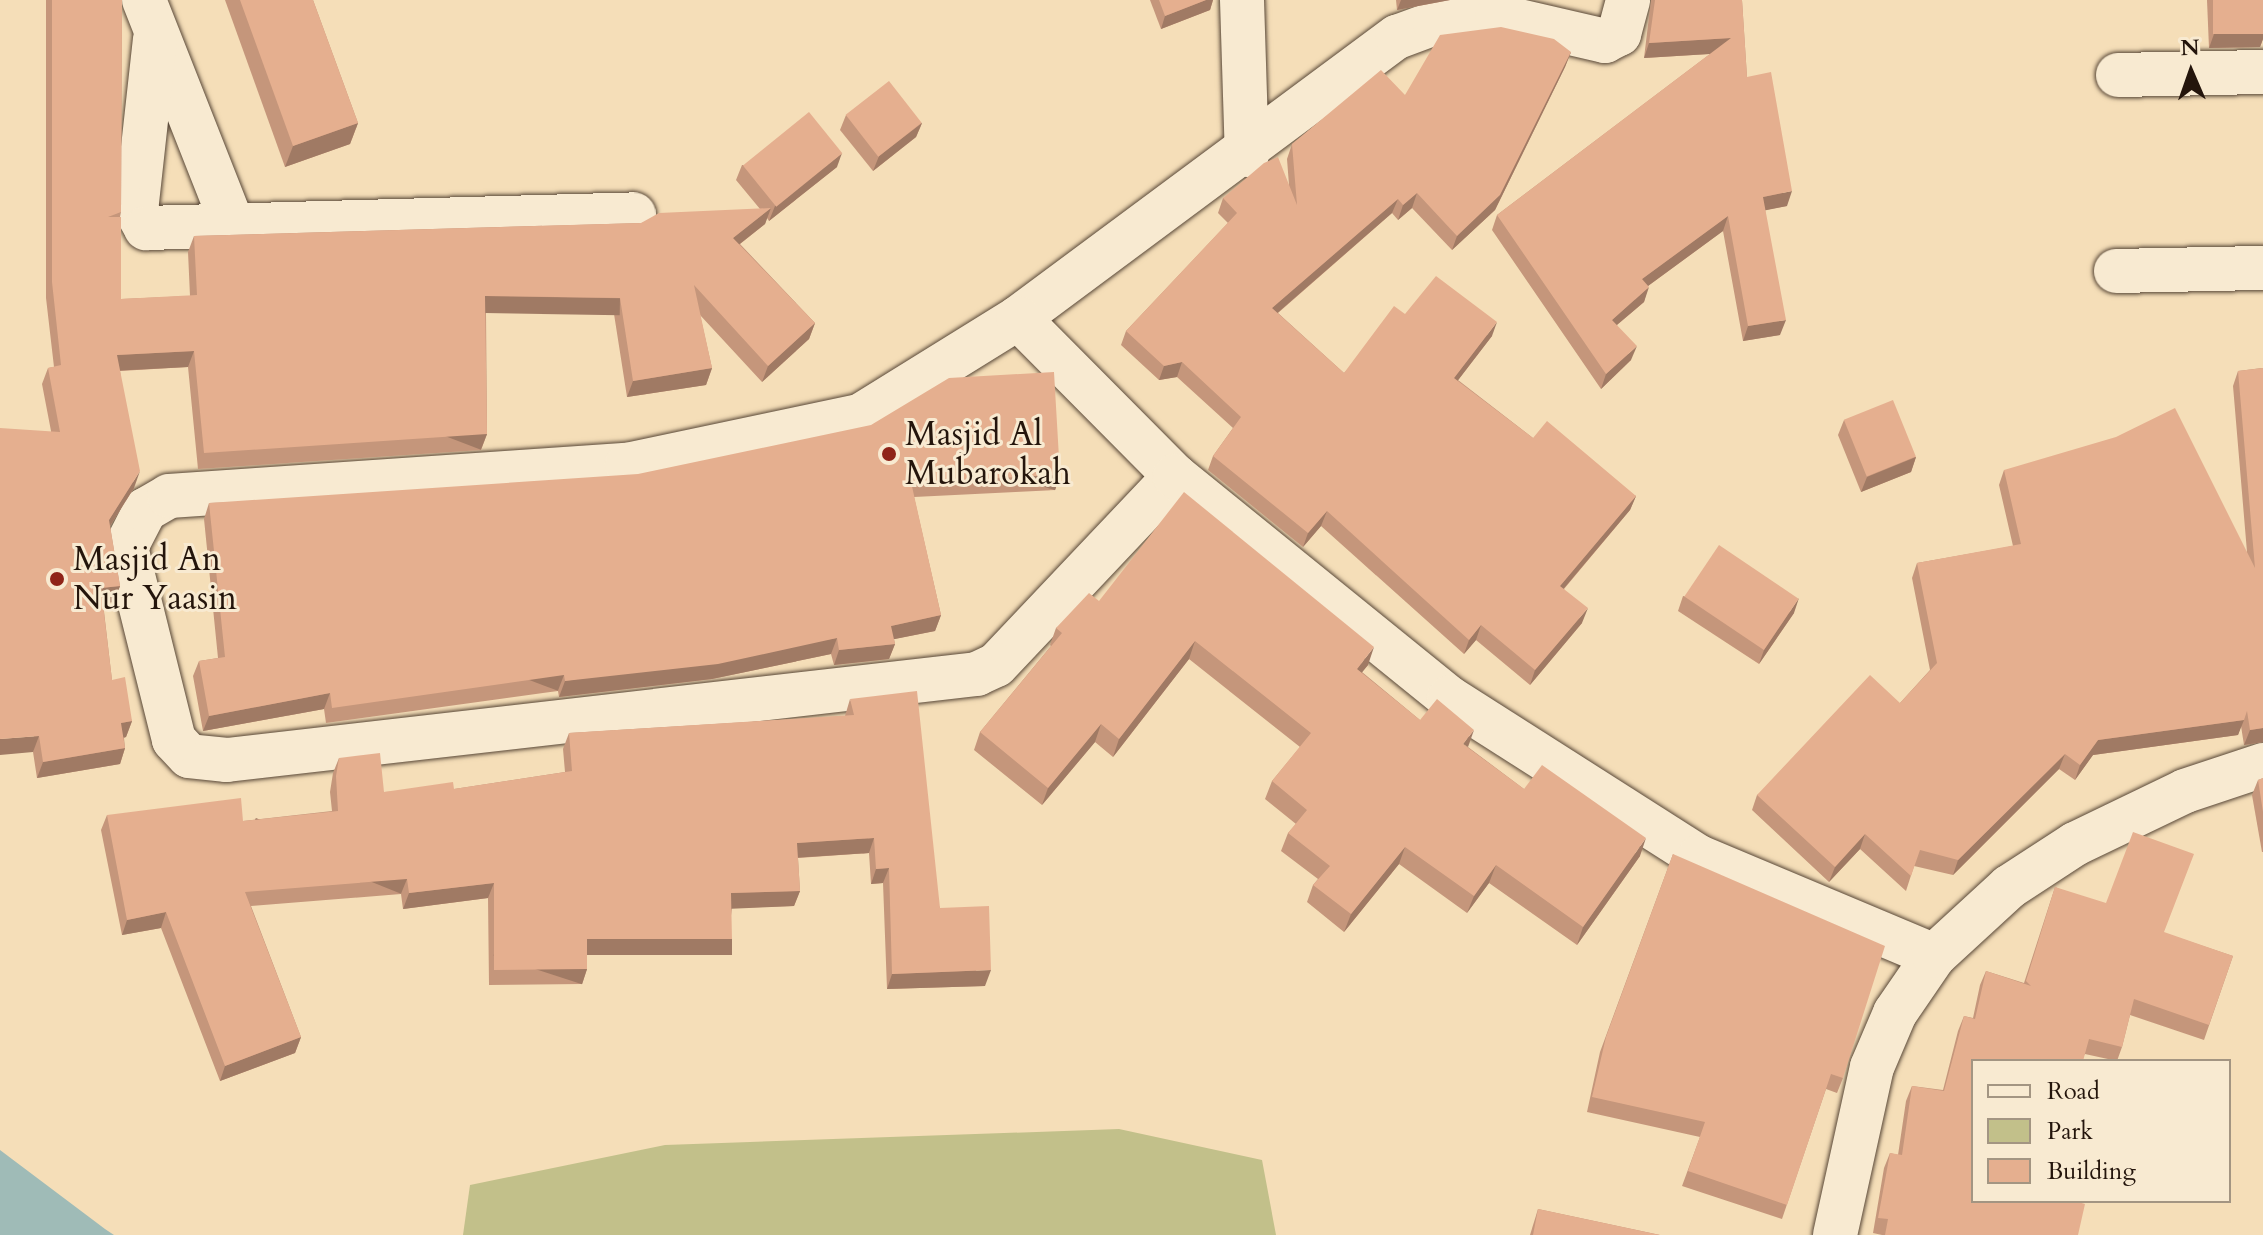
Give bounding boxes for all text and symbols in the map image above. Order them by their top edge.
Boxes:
north arrow [2151,32,2231,112]
text: N [2180,33,2200,63]
place label: Masjid Al Mubarokah [905,414,1071,494]
marker: Masjid Al Mubarokah [880,445,898,463]
place label: Masjid An Nur Yaasin [73,539,237,618]
marker: Masjid An Nur Yaasin [48,570,66,588]
legend [1971,1059,2231,1203]
text: Road [2047,1075,2100,1108]
text: Park [2047,1115,2093,1148]
text: Building [2047,1155,2136,1188]

